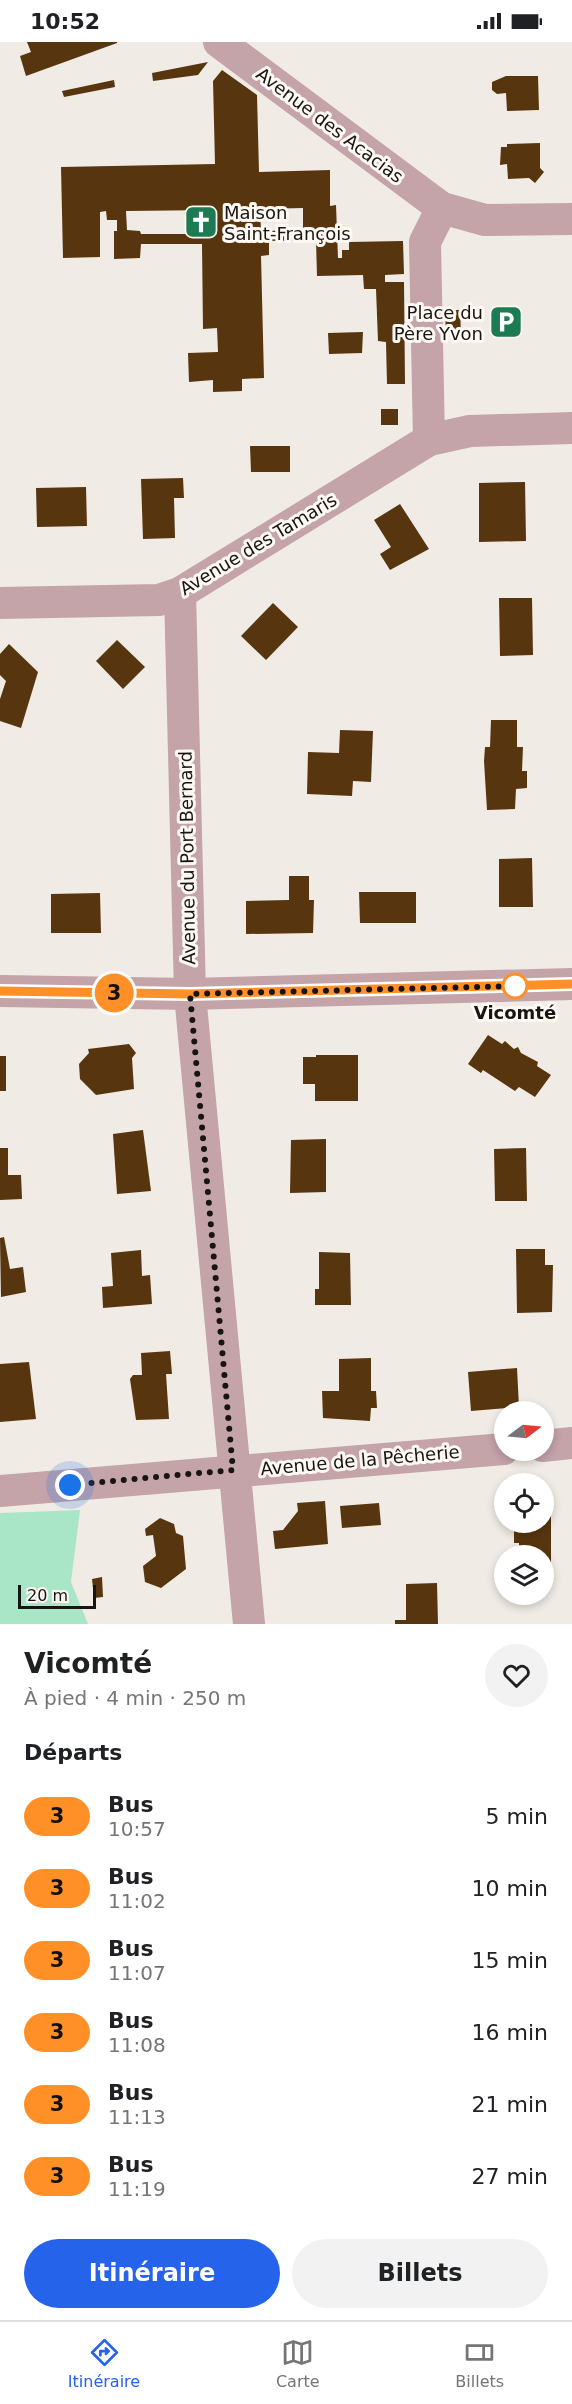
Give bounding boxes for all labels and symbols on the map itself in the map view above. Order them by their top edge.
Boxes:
street label: Avenue des Acacias [252,63,408,187]
place label: Maison Saint-François [224,202,351,244]
church icon: Maison Saint-François [183,204,219,240]
place label: Place du Père Yvon [394,302,483,344]
parking icon: Place du Père Yvon [488,304,524,340]
street label: Avenue des Tamaris [176,489,340,599]
street label: Avenue du Port Bernard [175,751,199,965]
marker: Vicomté [502,973,528,999]
line badge: 3 [94,974,134,1012]
place label: Vicomté [474,1002,556,1023]
north arrow [494,1401,554,1461]
street label: Avenue de la Pêcherie [260,1441,460,1479]
your location [55,1470,85,1500]
scale bar [18,1582,96,1610]

